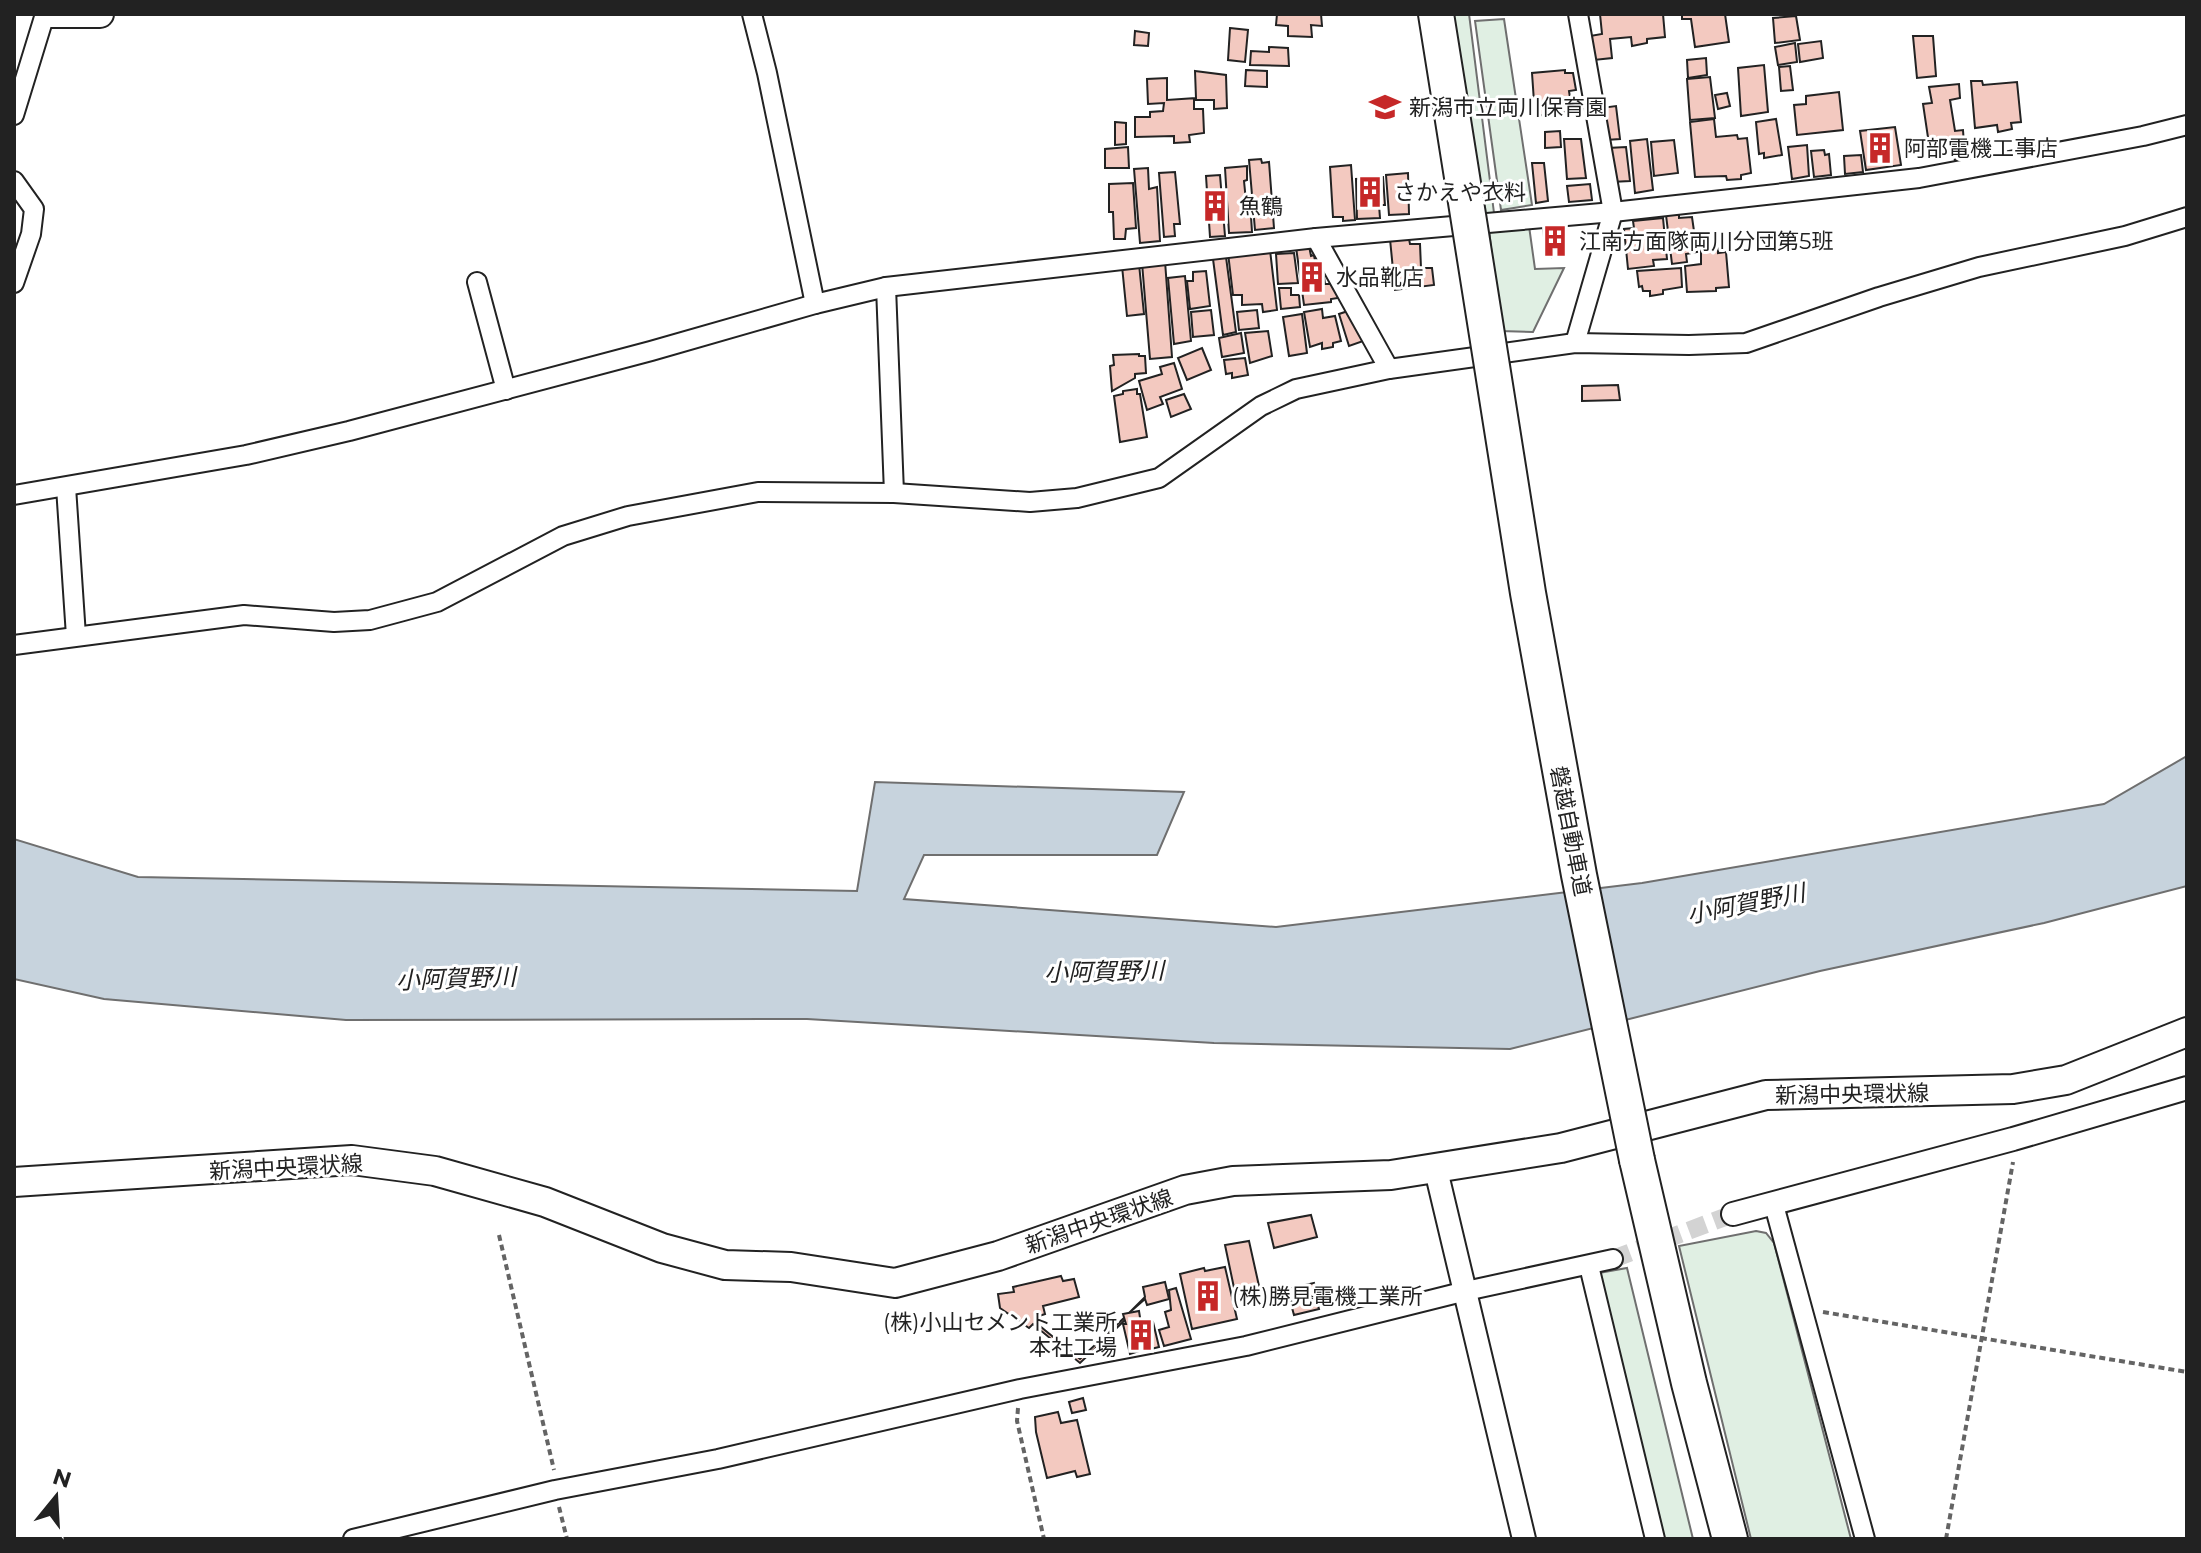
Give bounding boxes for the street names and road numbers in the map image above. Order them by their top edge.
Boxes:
street label: 磐越自動車道 [1545,764,1596,898]
street label: 新潟中央環状線 [1775,1080,1929,1109]
street label: 新潟中央環状線 [208,1150,364,1185]
street label: 新潟中央環状線 [1022,1184,1176,1259]

